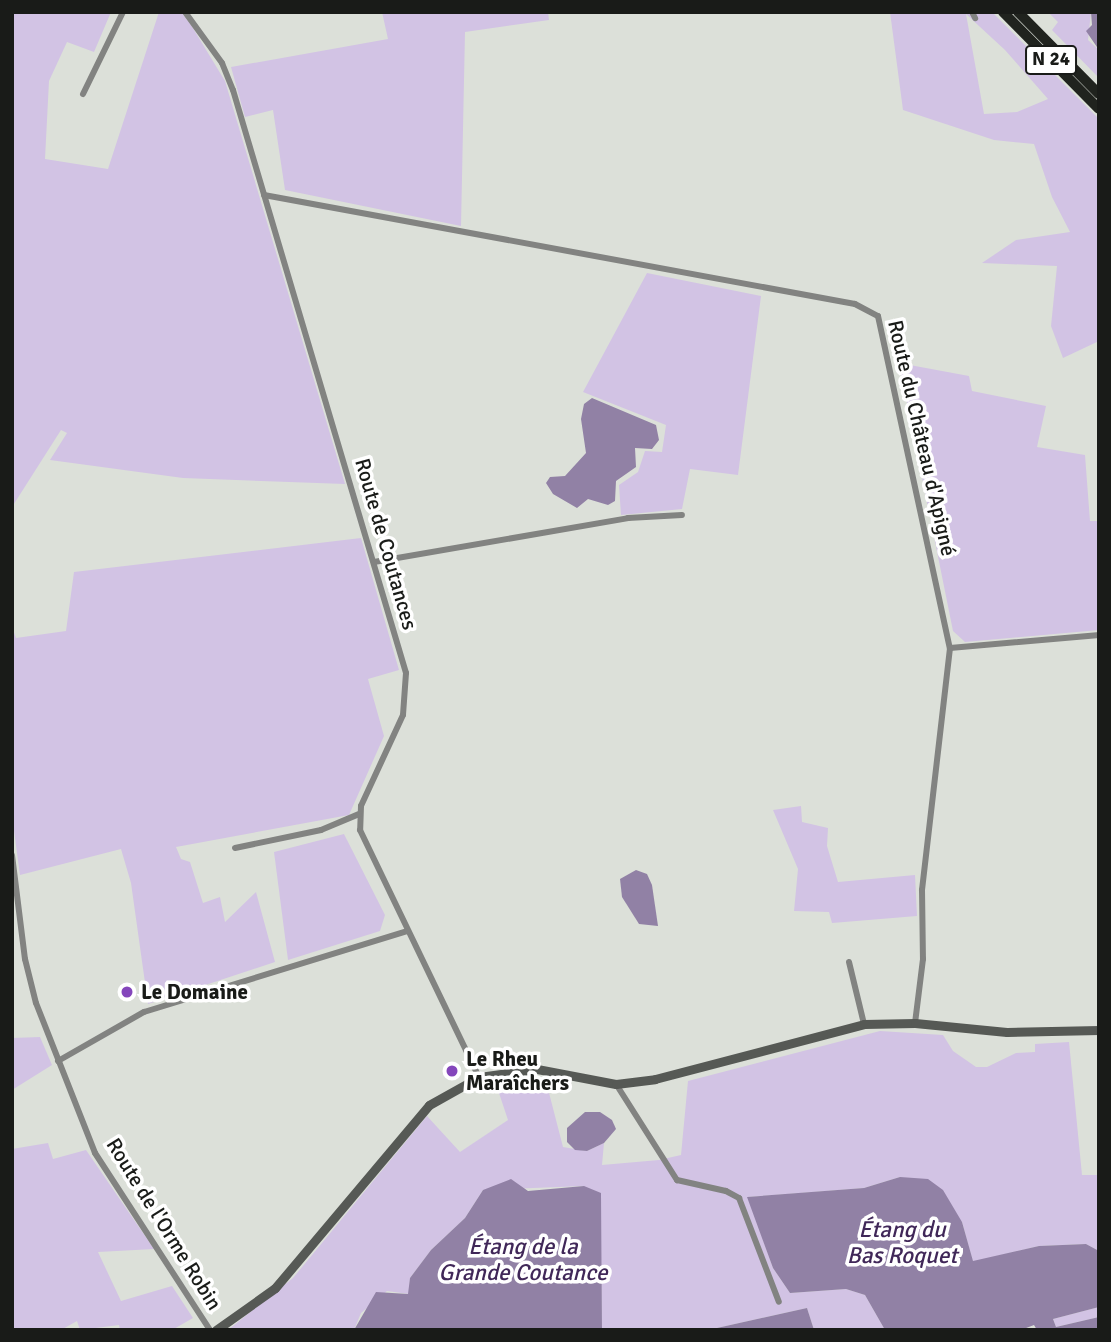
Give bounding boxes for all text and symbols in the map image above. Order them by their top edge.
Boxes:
road number: N 24 [1025,44,1077,76]
street label: Route du Château d'Apigné [883,318,961,558]
street label: Route de Coutances [349,455,423,633]
place label: Le Domaine [141,979,248,1005]
marker: Le Domaine [119,984,135,1000]
place label: Le Rheu Maraîchers [466,1046,569,1096]
marker: Le Rheu Maraîchers [444,1063,460,1079]
street label: Route de l'Orme Robin [101,1133,227,1315]
water label: Étang du Bas Roquet [847,1216,957,1270]
water label: Étang de la Grande Coutance [439,1233,607,1287]

